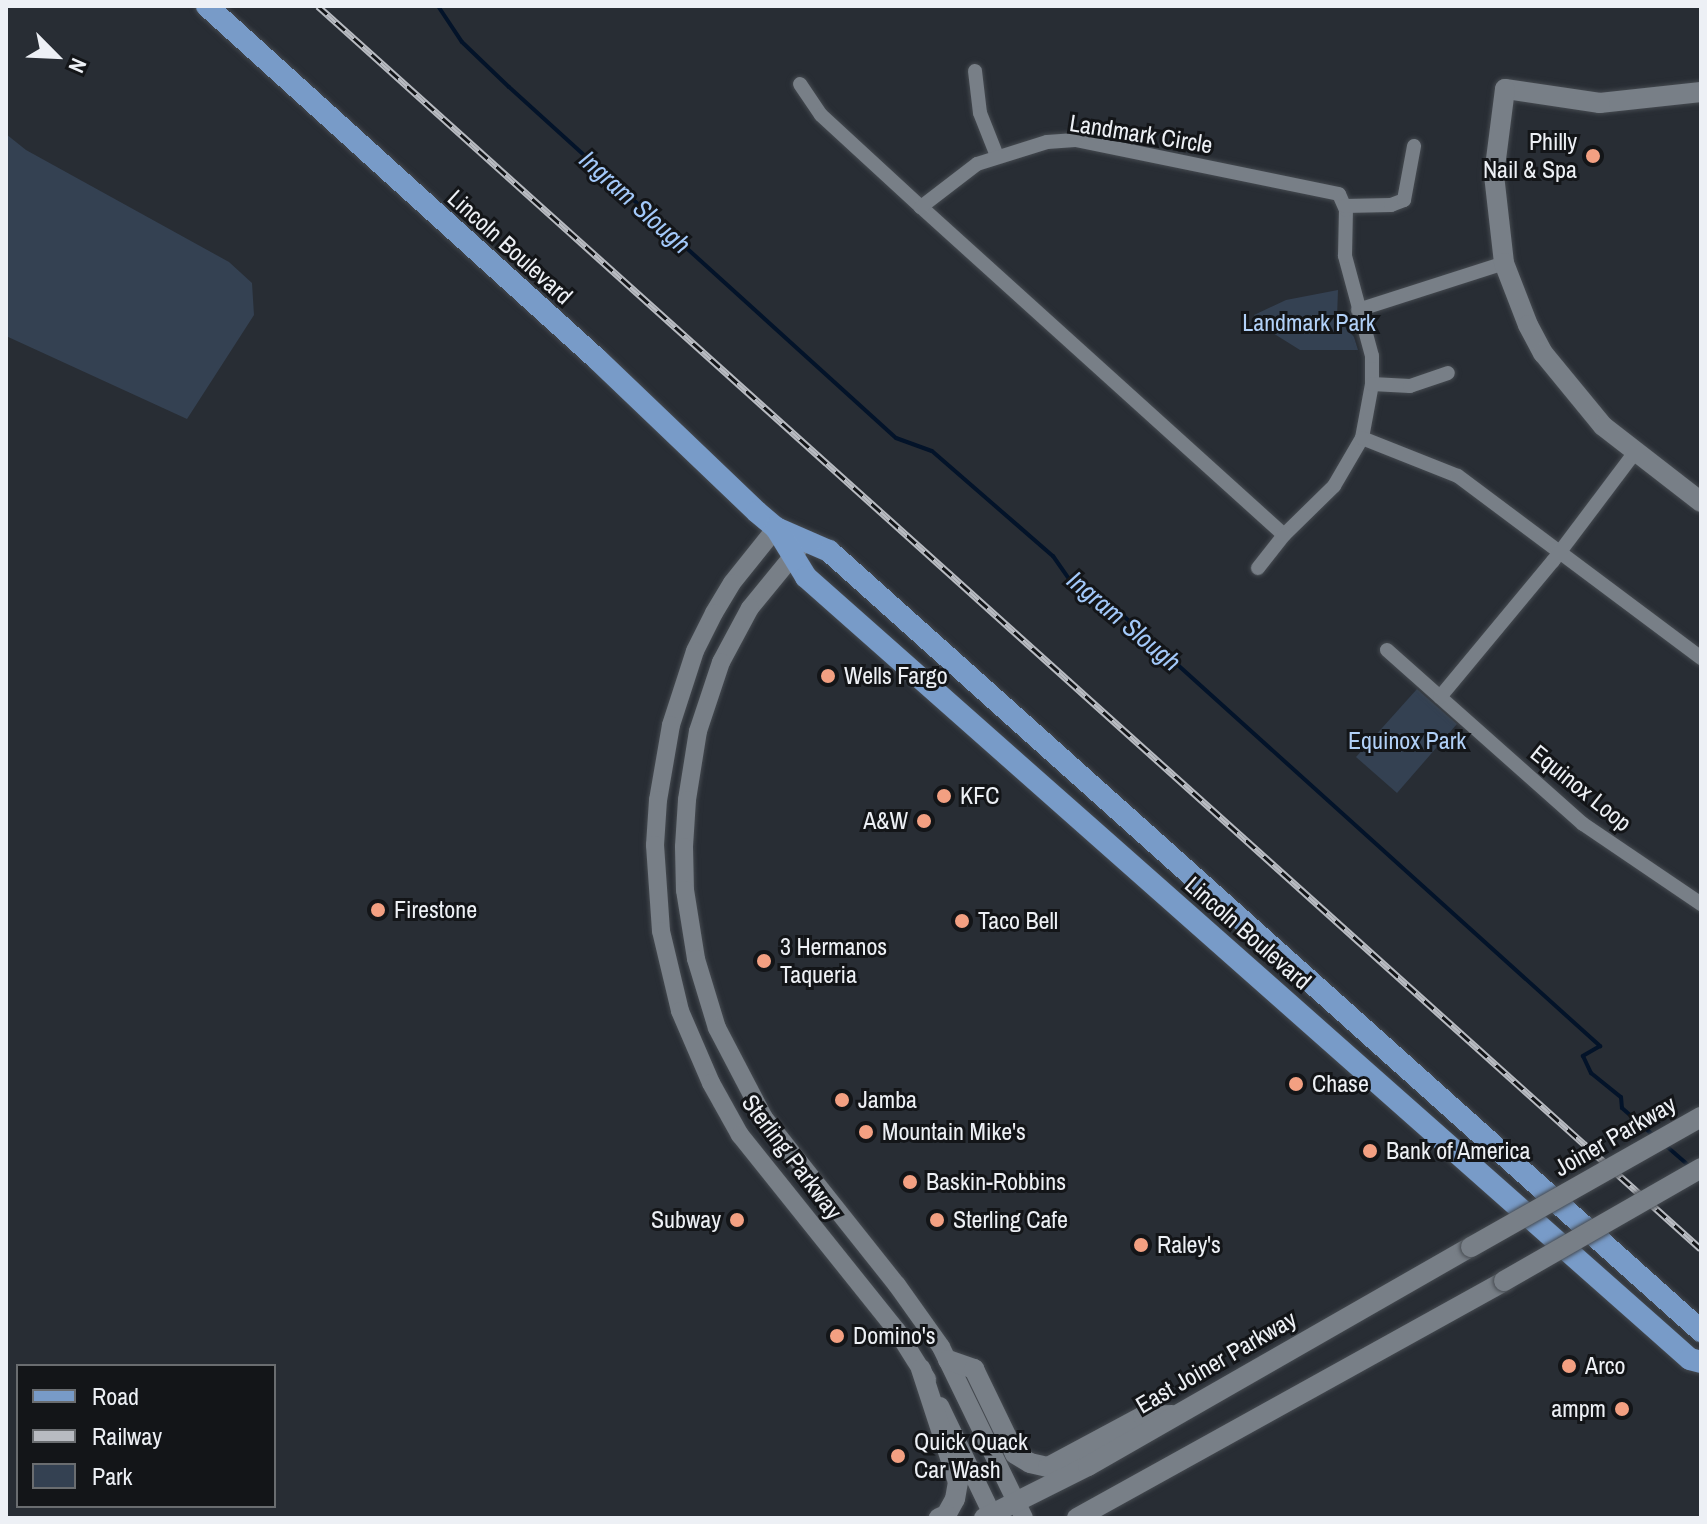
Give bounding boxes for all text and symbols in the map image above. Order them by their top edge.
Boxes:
north arrow [16,16,96,96]
text: N [62,54,94,78]
street label: Landmark Circle [1067,108,1215,160]
place label: Philly Nail & Spa [1483,128,1577,184]
water label: Ingram Slough [573,144,697,260]
marker: Philly Nail & Spa [1584,147,1602,165]
street label: Lincoln Boulevard [442,184,578,310]
park label: Landmark Park [1242,309,1376,337]
water label: Ingram Slough [1061,564,1187,678]
place label: Wells Fargo [844,662,948,690]
marker: Wells Fargo [819,667,837,685]
park label: Equinox Park [1348,727,1466,755]
street label: Equinox Loop [1525,739,1637,837]
place label: KFC [960,782,999,810]
marker: KFC [935,787,953,805]
place label: A&W [863,807,908,835]
marker: A&W [915,812,933,830]
street label: Lincoln Boulevard [1179,870,1317,996]
place label: Firestone [394,896,477,924]
marker: Firestone [369,901,387,919]
place label: Taco Bell [978,907,1058,935]
marker: Taco Bell [953,912,971,930]
place label: 3 Hermanos Taqueria [780,933,887,989]
marker: 3 Hermanos Taqueria [755,952,773,970]
place label: Chase [1312,1070,1369,1098]
marker: Chase [1287,1075,1305,1093]
place label: Jamba [858,1086,917,1114]
street label: Sterling Parkway [736,1089,848,1225]
street label: Joiner Parkway [1549,1090,1681,1182]
marker: Jamba [833,1091,851,1109]
place label: Mountain Mike's [882,1118,1026,1146]
marker: Mountain Mike's [857,1123,875,1141]
place label: Bank of America [1386,1137,1531,1165]
marker: Bank of America [1361,1142,1379,1160]
place label: Baskin-Robbins [926,1168,1066,1196]
marker: Baskin-Robbins [901,1173,919,1191]
place label: Subway [651,1206,721,1234]
place label: Sterling Cafe [953,1206,1068,1234]
marker: Subway [728,1211,746,1229]
marker: Sterling Cafe [928,1211,946,1229]
place label: Raley's [1157,1231,1221,1259]
marker: Raley's [1132,1236,1150,1254]
street label: East Joiner Parkway [1131,1304,1301,1420]
place label: Domino's [853,1322,936,1350]
marker: Domino's [828,1327,846,1345]
place label: Arco [1585,1352,1625,1380]
marker: Arco [1560,1357,1578,1375]
legend [16,1364,276,1508]
text: Road [92,1380,139,1412]
place label: ampm [1551,1395,1606,1423]
marker: ampm [1613,1400,1631,1418]
text: Railway [92,1420,162,1452]
place label: Quick Quack Car Wash [914,1428,1028,1484]
marker: Quick Quack Car Wash [889,1447,907,1465]
text: Park [92,1460,132,1492]

